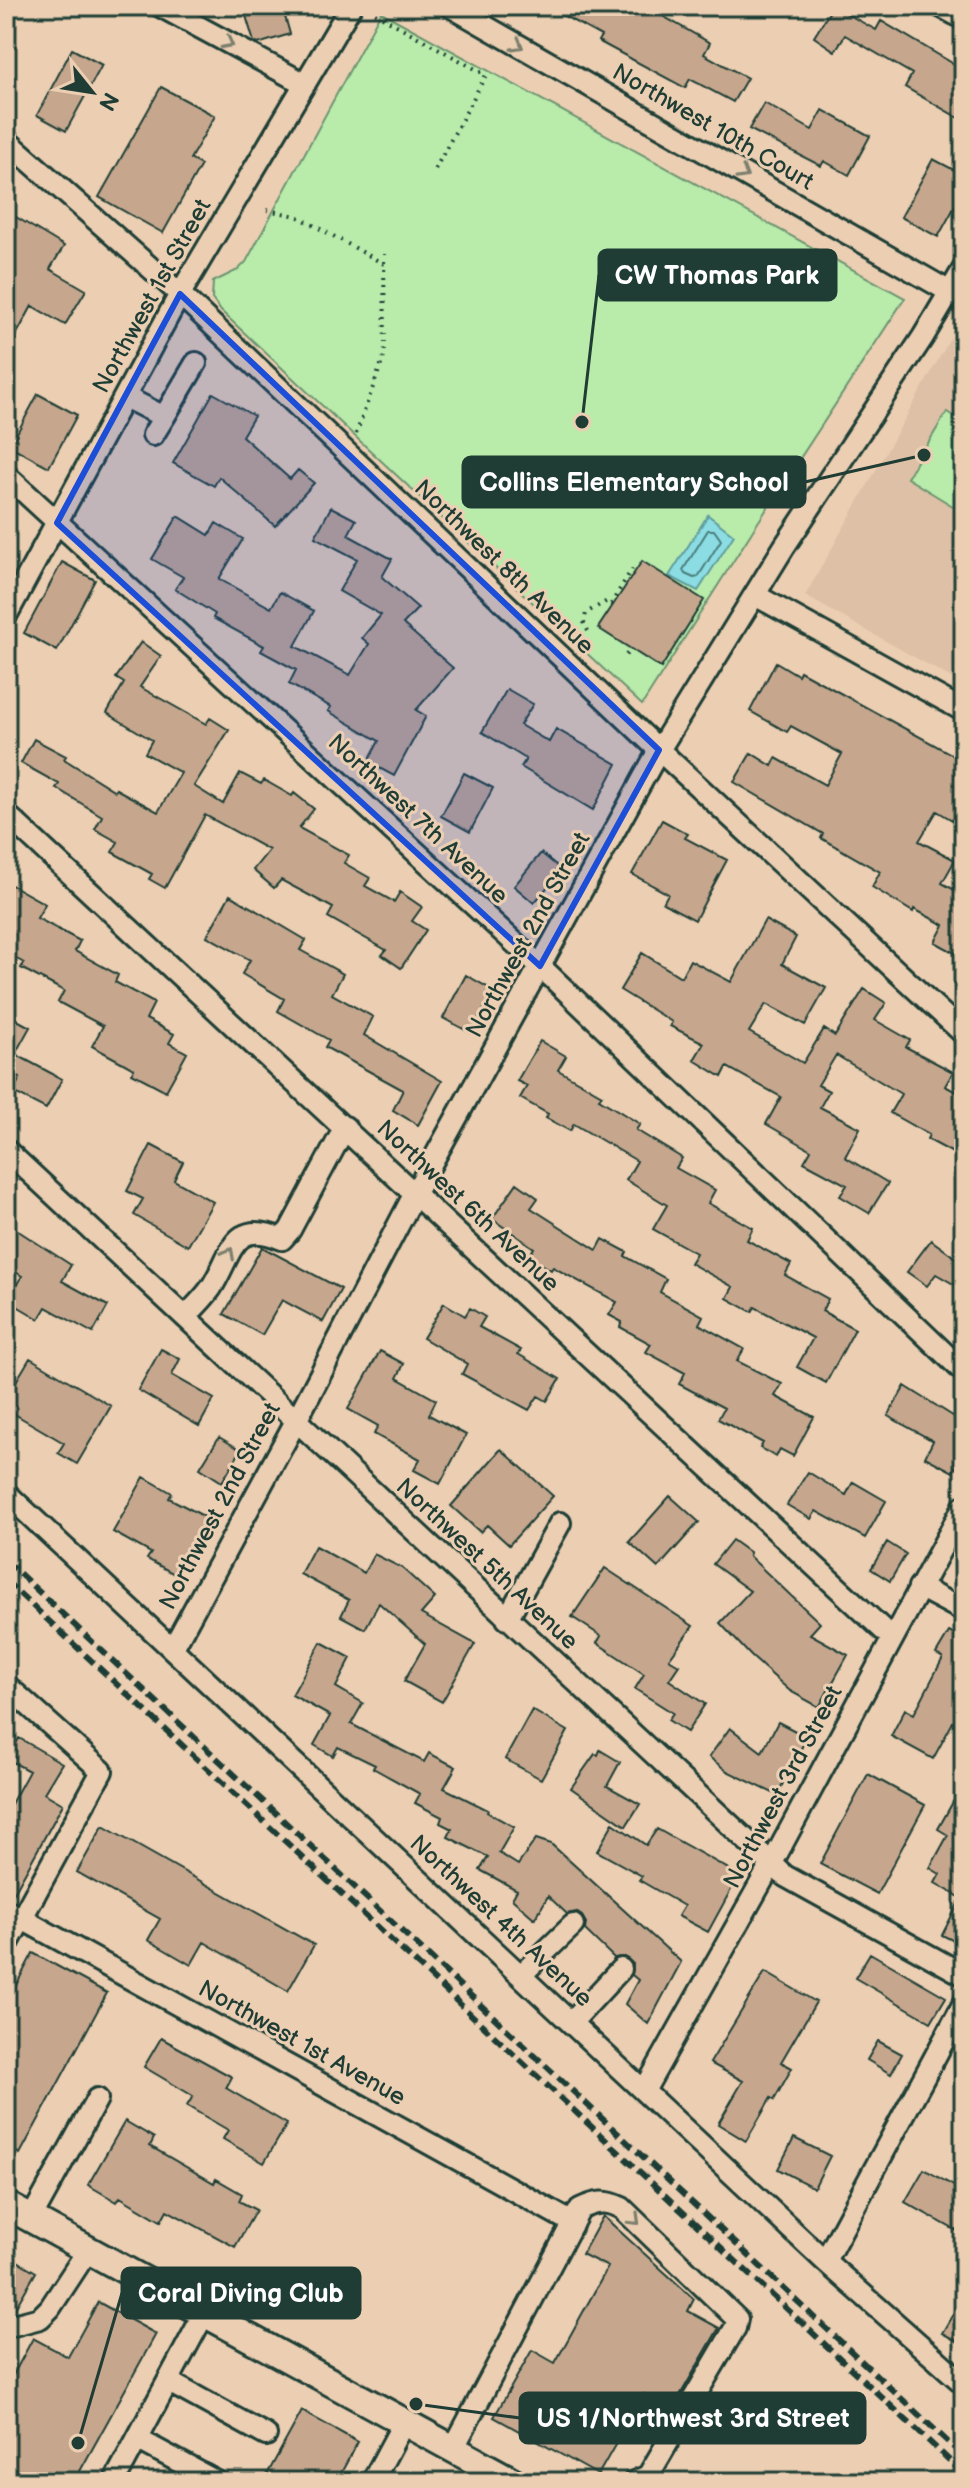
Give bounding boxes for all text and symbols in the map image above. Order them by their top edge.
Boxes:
one-way arrow [220,33,234,49]
one-way arrow [509,35,524,51]
north arrow [52,52,132,132]
street label: Northwest 10th Court [607,58,819,197]
text: N [92,87,124,115]
one-way arrow [735,164,749,180]
street label: Northwest 1st Street [87,193,218,398]
callout: CW Thomas Park [599,250,836,300]
text: CW Thomas Park [615,261,819,292]
callout: Collins Elementary School [463,457,805,507]
text: Collins Elementary School [479,468,789,499]
street label: Northwest 8th Avenue [408,474,600,660]
street label: Northwest 7th Avenue [322,728,514,910]
street label: Northwest 2nd Street [459,827,597,1043]
street label: Northwest 6th Avenue [371,1114,565,1298]
one-way arrow [219,1247,234,1261]
street label: Northwest 2nd Street [153,1397,287,1614]
street label: Northwest 5th Avenue [390,1472,584,1656]
street label: Northwest 3rd Street [717,1680,849,1893]
street label: Northwest 4th Avenue [404,1829,598,2013]
street label: Northwest 1st Avenue [193,1974,411,2112]
one-way arrow [626,2211,640,2225]
callout: Coral Diving Club [122,2268,360,2318]
text: Coral Diving Club [138,2279,344,2310]
callout: US 1/Northwest 3rd Street [520,2393,865,2443]
text: US 1/Northwest 3rd Street [537,2404,850,2435]

